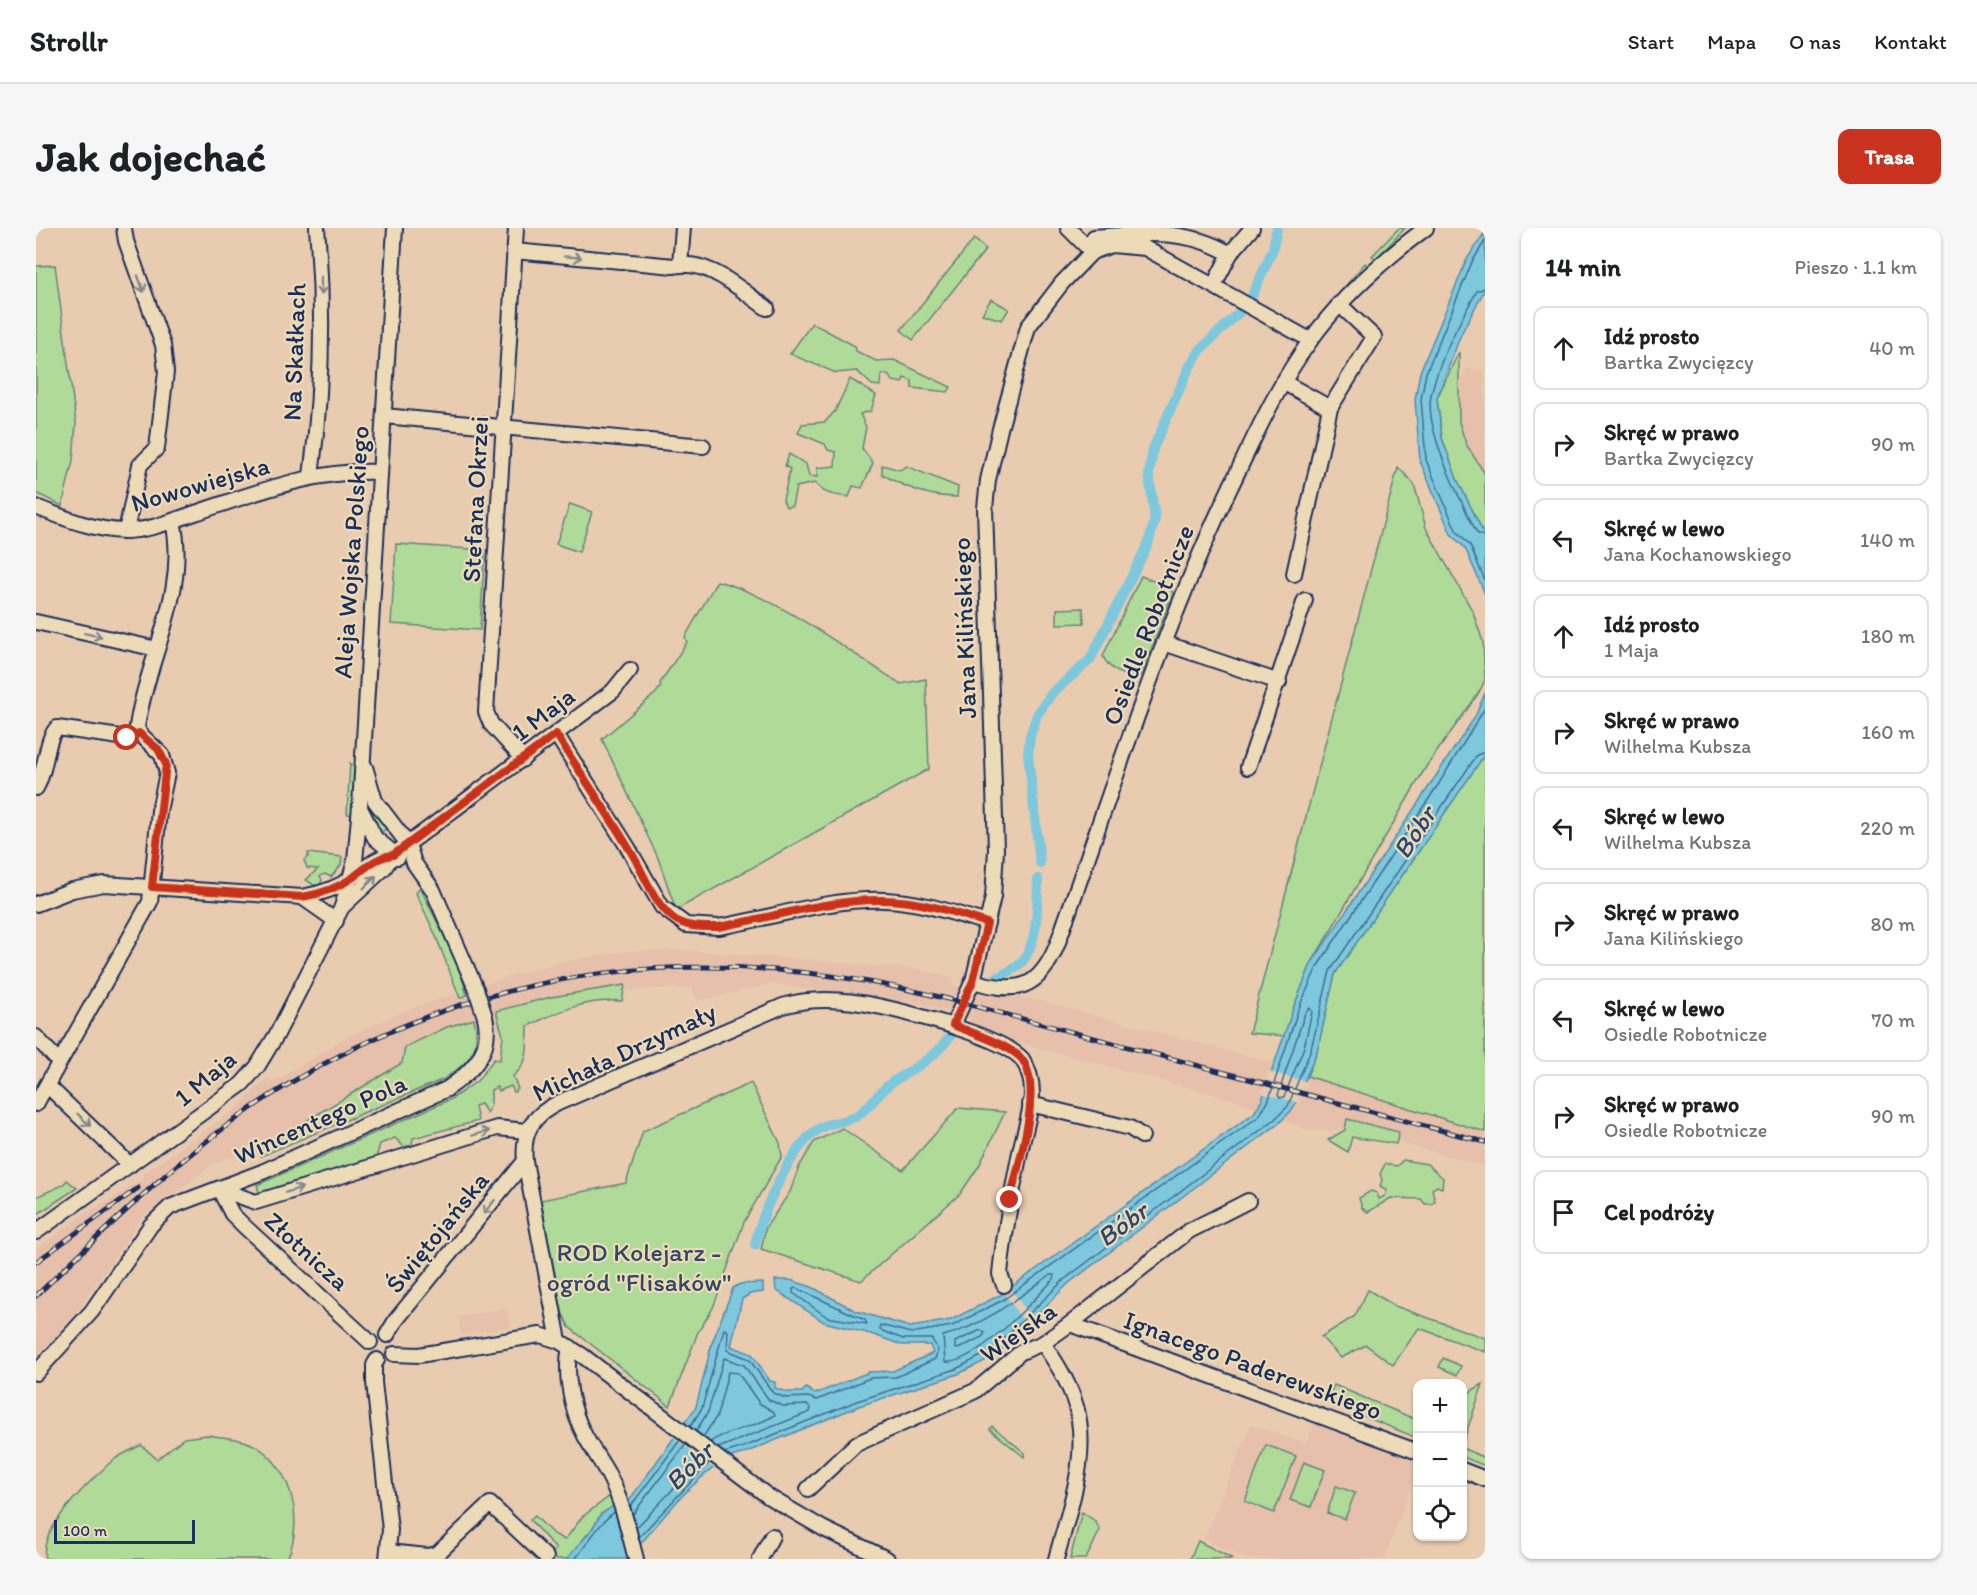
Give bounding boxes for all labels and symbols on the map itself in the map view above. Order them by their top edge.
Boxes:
one-way arrow [562,252,582,263]
one-way arrow [137,274,148,293]
one-way arrow [315,276,327,296]
street label: Na Skałkach [276,282,312,422]
street label: Stefana Okrzei [455,415,495,583]
street label: Aleja Wojska Polskiego [326,425,376,679]
street label: Nowowiejska [127,449,273,519]
street label: Osiedle Robotnicze [1095,520,1201,730]
street label: Jana Kilińskiego [945,537,983,719]
one-way arrow [83,629,102,641]
street label: 1 Maja [505,680,581,748]
route start [113,724,139,750]
water label: Bóbr [1385,797,1444,864]
one-way arrow [362,875,377,890]
street label: Michała Drzymały [527,995,721,1109]
street label: 1 Maja [167,1043,243,1113]
street label: Wincentego Pola [228,1066,412,1171]
one-way arrow [76,1112,91,1127]
one-way arrow [471,1127,490,1138]
street label: Świętojańska [378,1164,496,1299]
one-way arrow [284,1184,303,1195]
route end [996,1186,1022,1212]
water label: Bóbr [1090,1193,1156,1254]
one-way arrow [483,1199,496,1215]
street label: Złotnicza [258,1204,357,1298]
park label: ROD Kolejarz - ogród "Flisaków" [547,1236,731,1298]
street label: Wiejska [974,1294,1063,1370]
street label: Ignacego Paderewskiego [1120,1303,1386,1427]
water label: Bóbr [658,1433,722,1497]
scale bar [54,1517,195,1544]

